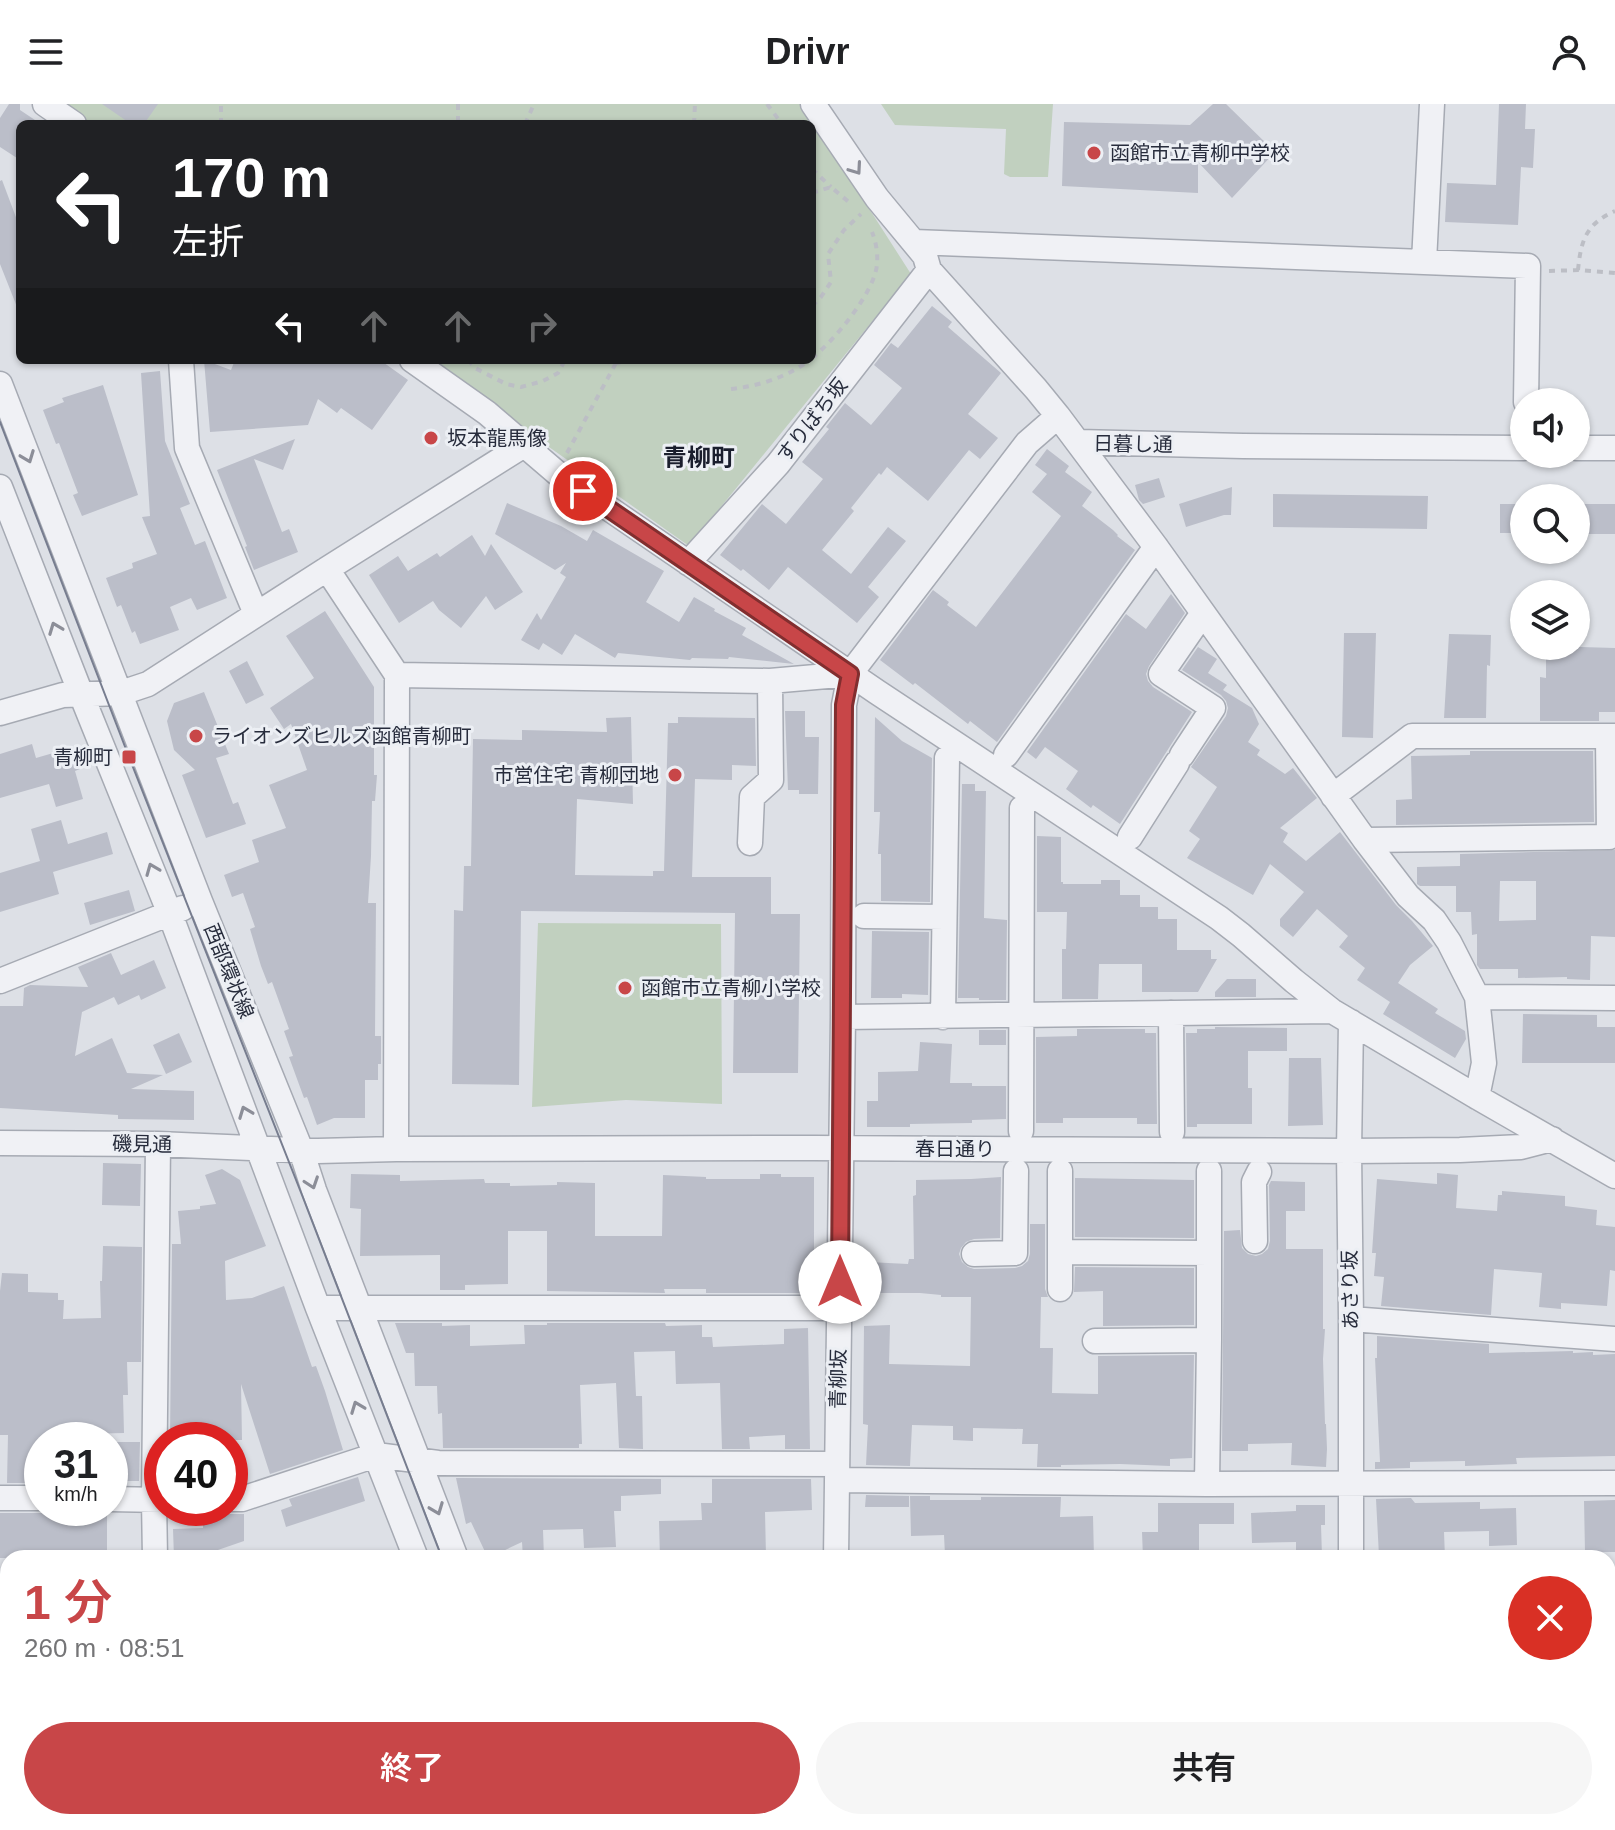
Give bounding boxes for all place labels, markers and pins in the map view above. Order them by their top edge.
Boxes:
place label: 函館市立青柳中学校 [1110,142,1290,164]
marker: 函館市立青柳中学校 [1085,144,1103,162]
place label: 坂本龍馬像 [447,427,547,449]
marker: 坂本龍馬像 [422,429,440,447]
pin [549,457,617,525]
place label: ライオンズヒルズ函館青柳町 [212,725,472,747]
marker: ライオンズヒルズ函館青柳町 [187,727,205,745]
place label: 青柳町 [53,746,113,768]
marker: 青柳町 [120,748,138,766]
place label: 市営住宅 青柳団地 [493,764,659,786]
marker: 市営住宅 青柳団地 [666,766,684,784]
place label: 函館市立青柳小学校 [641,977,821,999]
marker: 函館市立青柳小学校 [616,979,634,997]

